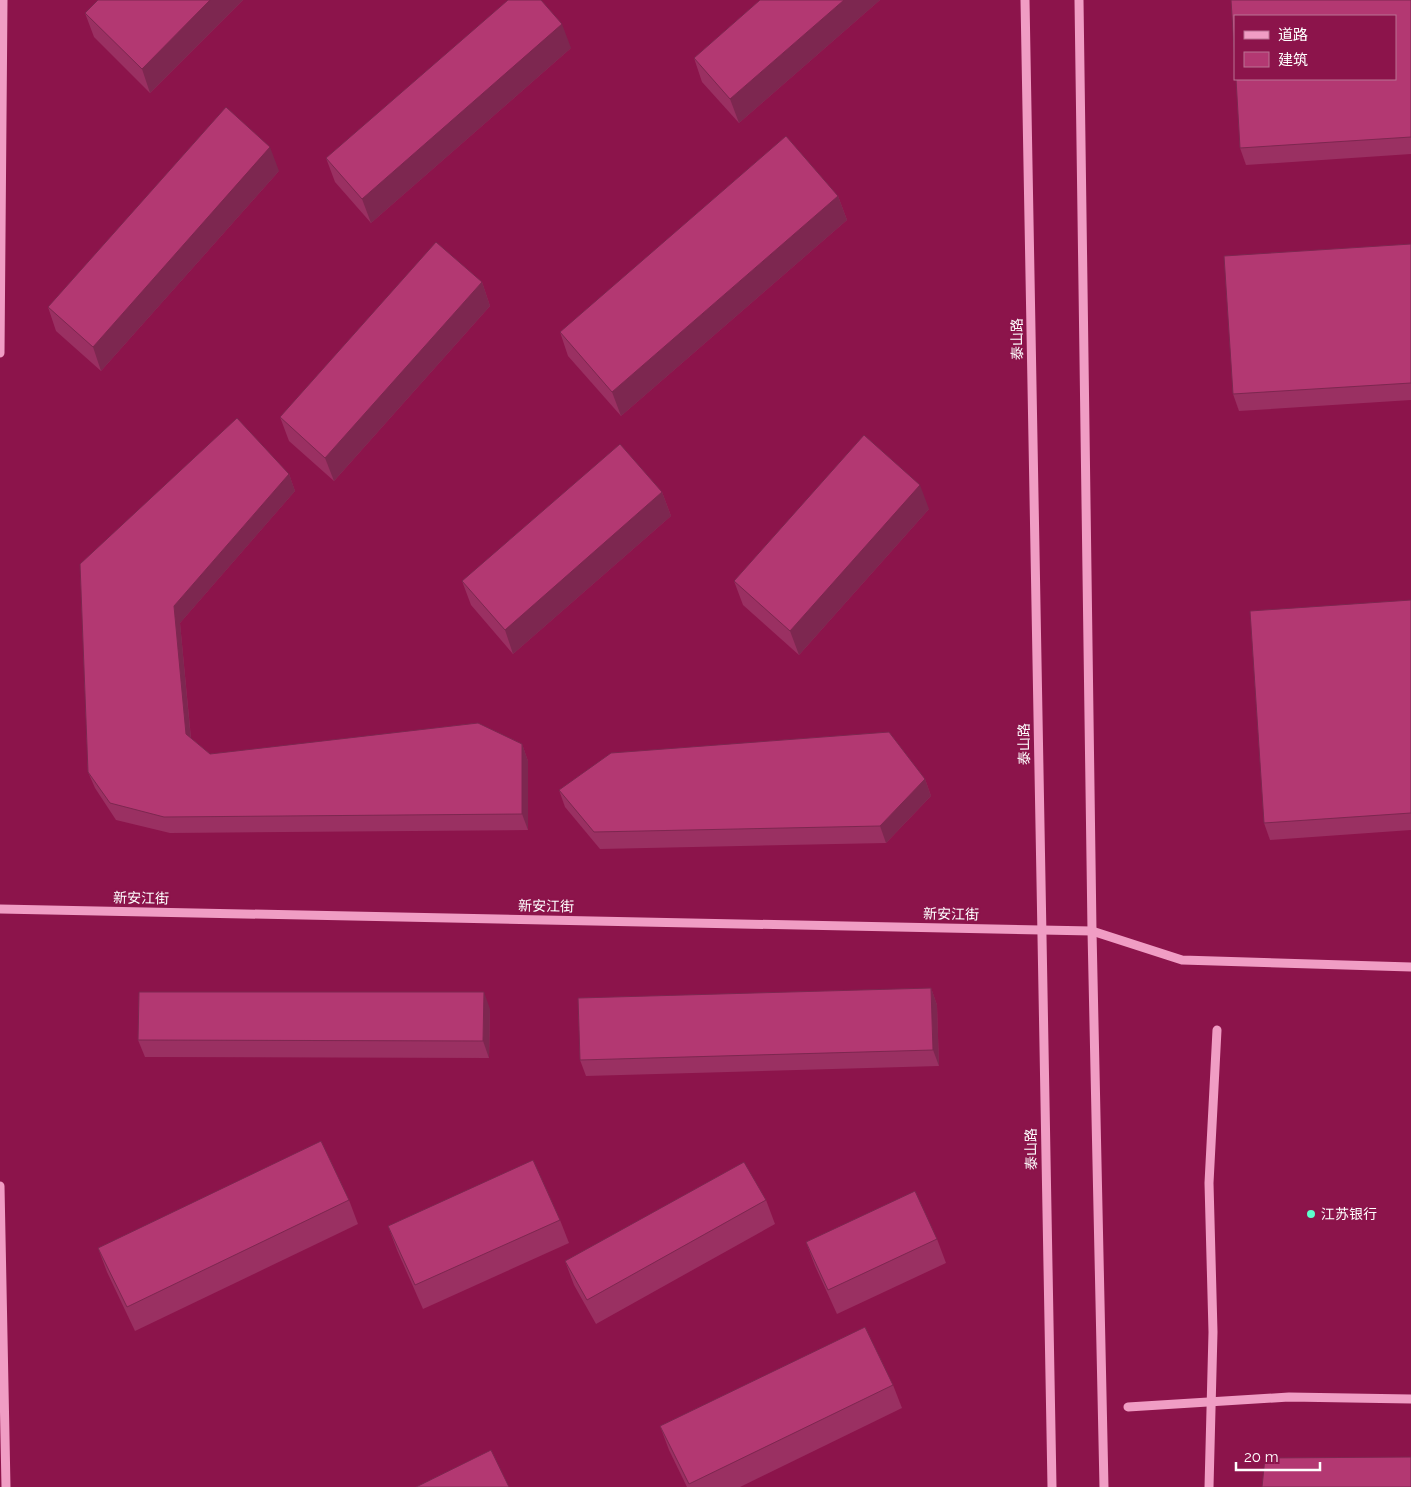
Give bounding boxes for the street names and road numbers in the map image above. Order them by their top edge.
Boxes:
street label: 泰山路 [1009,318,1025,360]
street label: 泰山路 [1016,723,1032,765]
street label: 新安江街 [113,890,169,906]
street label: 新安江街 [518,898,574,914]
street label: 新安江街 [923,906,979,922]
street label: 泰山路 [1023,1128,1039,1170]

